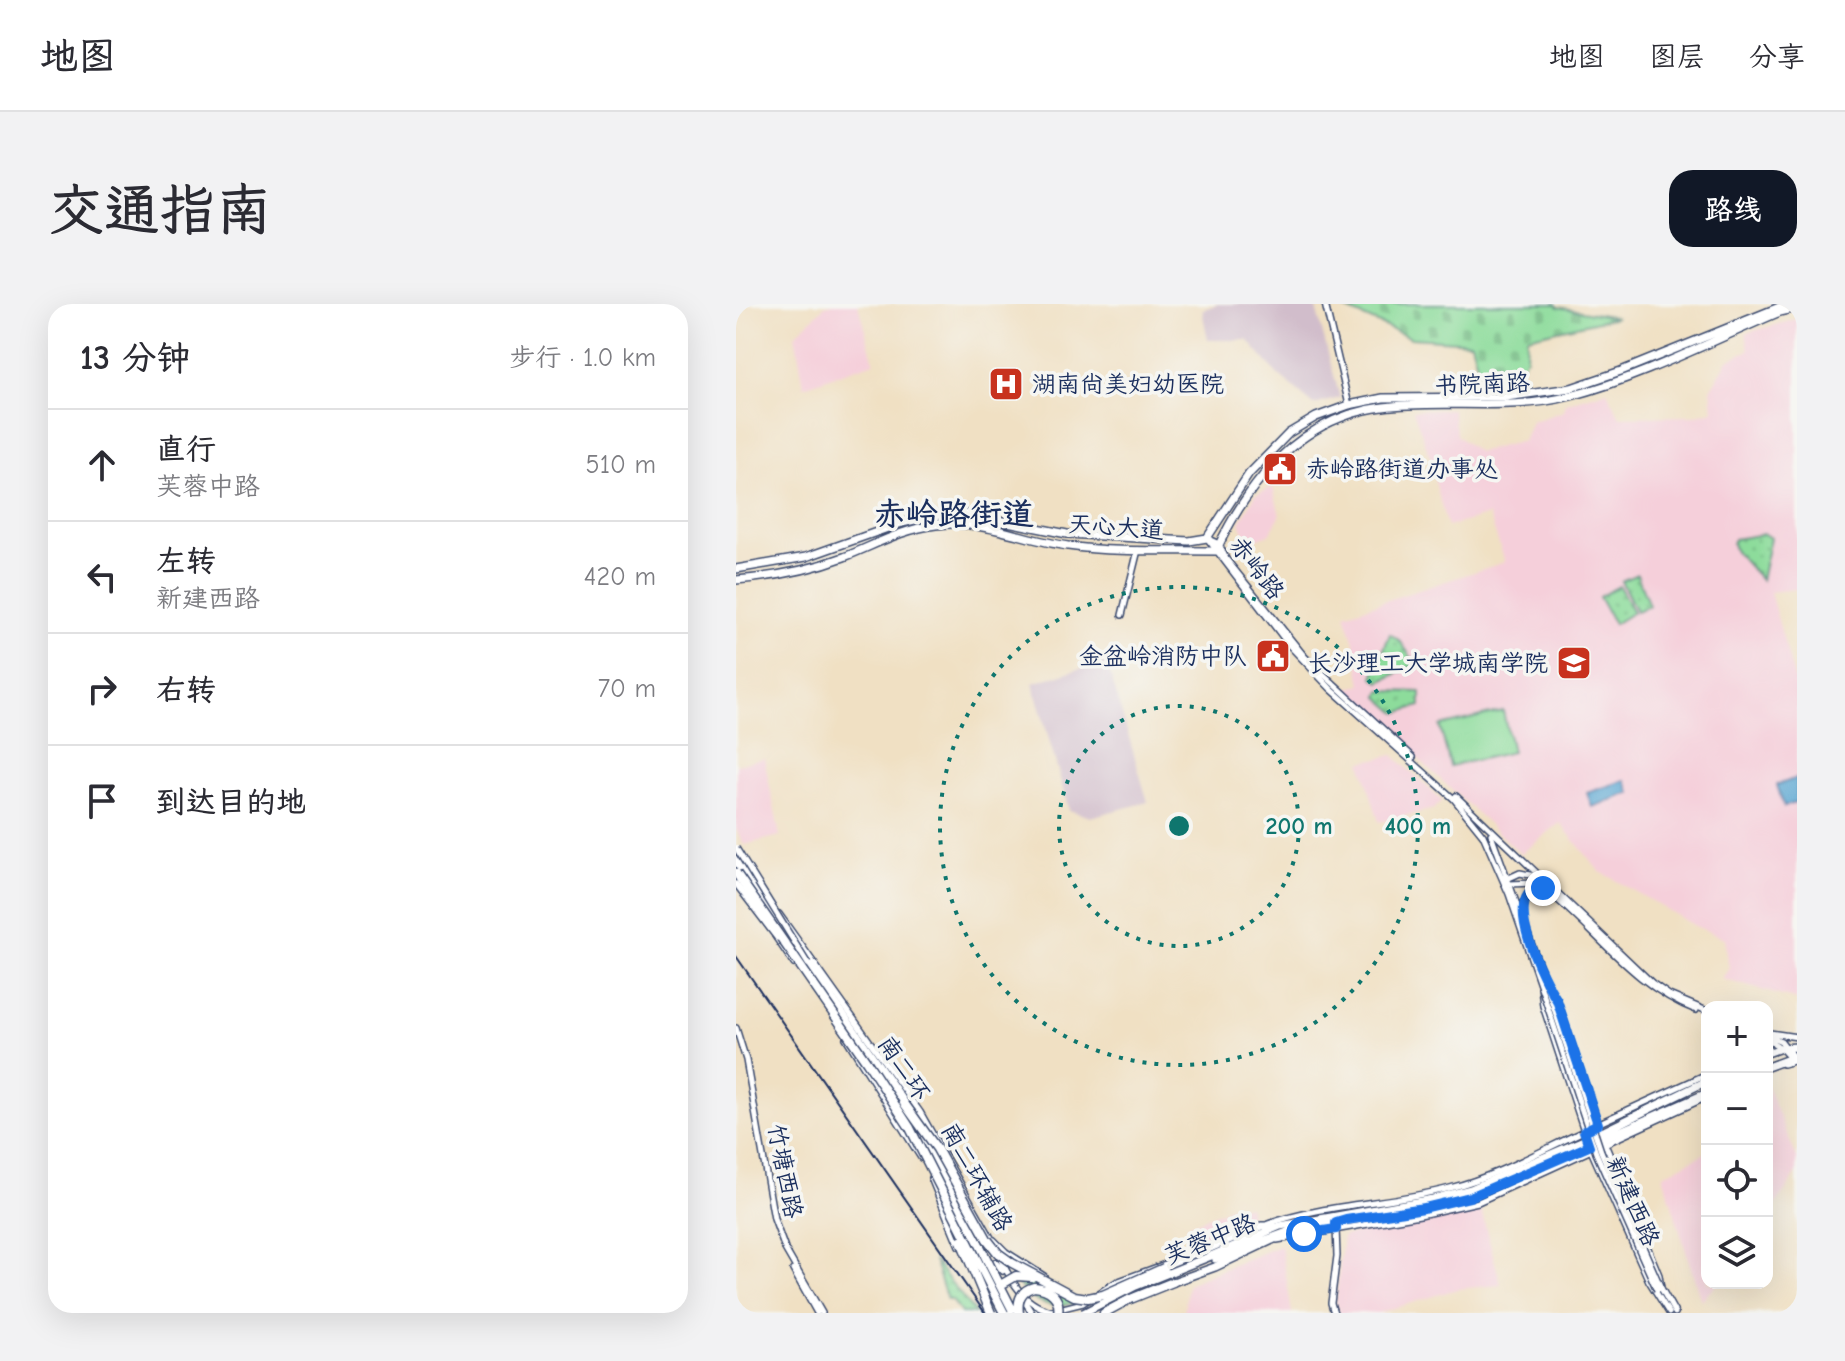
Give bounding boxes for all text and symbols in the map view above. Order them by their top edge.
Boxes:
text: 地图 [40,35,116,79]
text: 地图 [1549,41,1605,73]
text: 图层 [1649,41,1705,73]
text: 分享 [1749,41,1805,73]
button: 路线 [1669,170,1797,247]
text: 交通指南 [48,179,272,243]
text: 13 分钟 [80,338,190,378]
text: 步行 · 1.0 km [509,343,656,373]
hospital icon: 湖南尚美妇幼医院 [987,365,1025,403]
street label: 书院南路 [1434,368,1530,400]
place label: 湖南尚美妇幼医院 [1032,370,1224,398]
text: 直行 [156,432,216,467]
icon: ahead [80,443,124,487]
text: 510 m [586,450,656,480]
public building icon: 赤岭路街道办事处 [1261,450,1299,488]
place label: 赤岭路街道办事处 [1306,455,1498,483]
text: 芙蓉中路 [156,472,260,502]
district label: 赤岭路街道 [874,496,1034,533]
street label: 天心大道 [1067,510,1165,544]
street label: 赤岭路 [1224,531,1290,605]
text: 左转 [156,544,216,579]
icon: left [80,555,124,599]
text: 420 m [584,562,656,592]
text: 新建西路 [156,584,260,614]
public building icon: 金盆岭消防中队 [1254,637,1292,675]
place label: 金盆岭消防中队 [1079,642,1247,670]
school or university icon: 长沙理工大学城南学院 [1555,644,1593,682]
place label: 长沙理工大学城南学院 [1308,649,1548,677]
icon: right [80,667,124,711]
text: 右转 [156,673,216,708]
text: 70 m [598,674,656,704]
icon: arrive [80,779,124,823]
text: 到达目的地 [156,785,306,820]
centre of rings [1165,812,1193,840]
text: 200 m [1265,812,1333,840]
text: 400 m [1385,812,1451,840]
route end [1525,870,1561,906]
map controls [1701,1001,1773,1289]
button: + [1701,1001,1773,1073]
street label: 南二环 [872,1030,936,1106]
button: − [1701,1073,1773,1145]
street label: 南二环辅路 [936,1118,1018,1236]
street label: 竹塘西路 [762,1121,808,1221]
button: locate [1701,1145,1773,1217]
street label: 新建西路 [1601,1151,1665,1251]
street label: 芙蓉中路 [1160,1208,1260,1270]
route start [1286,1216,1322,1252]
button: layers [1701,1217,1773,1289]

